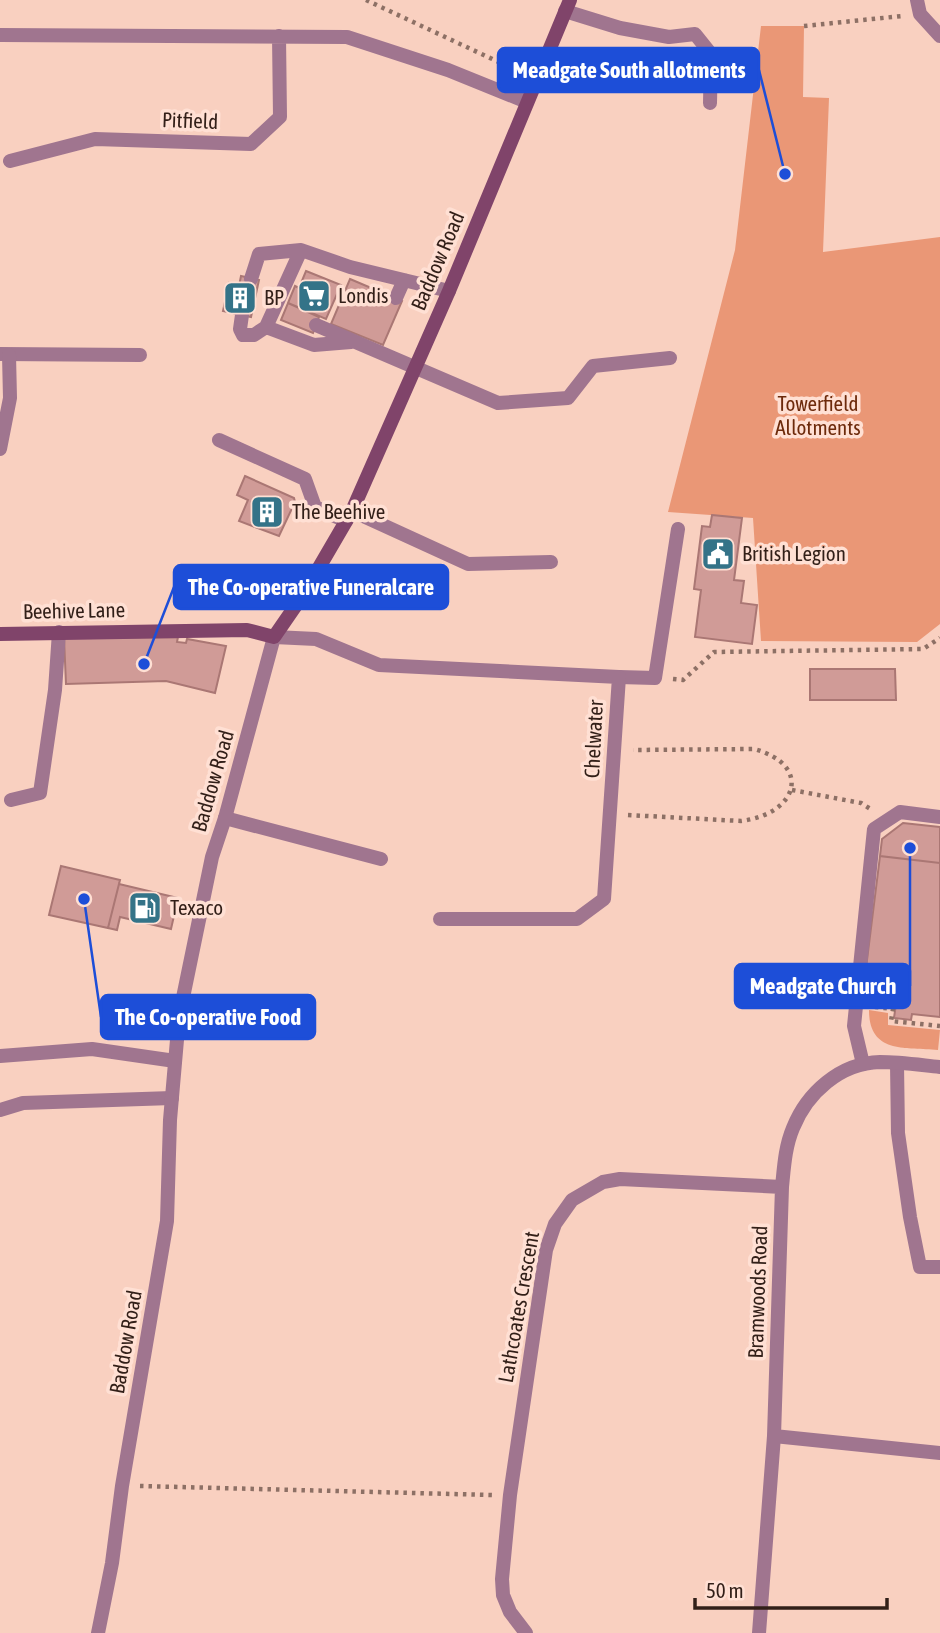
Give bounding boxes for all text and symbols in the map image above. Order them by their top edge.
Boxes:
callout: Meadgate South allotments [498,48,759,92]
text: Meadgate South allotments [512,57,746,83]
street label: Pitfield [162,107,219,133]
street label: Baddow Road [406,208,469,314]
supermarket icon: Londis [295,277,333,315]
building icon: BP [221,279,259,317]
place label: Londis [338,283,388,307]
place label: BP [264,285,284,309]
park label: Towerfield Allotments [775,391,861,439]
building icon: The Beehive [248,493,286,531]
place label: The Beehive [292,499,385,523]
public building icon: British Legion [699,535,737,573]
place label: British Legion [742,541,846,565]
callout: The Co-operative Funeralcare [174,565,448,609]
text: The Co-operative Funeralcare [188,574,434,600]
street label: Beehive Lane [23,597,125,623]
street label: Chelwater [579,698,607,779]
street label: Baddow Road [186,727,238,834]
fuel station icon: Texaco [126,889,164,927]
place label: Texaco [170,895,223,919]
callout: Meadgate Church [735,964,910,1008]
text: Meadgate Church [750,973,896,999]
callout: The Co-operative Food [101,995,315,1039]
text: The Co-operative Food [115,1004,301,1030]
street label: Bramwoods Road [743,1225,771,1359]
street label: Lathcoates Crescent [493,1229,543,1384]
street label: Baddow Road [104,1288,146,1396]
scale bar [695,1566,888,1610]
text: 50 m [706,1578,744,1602]

